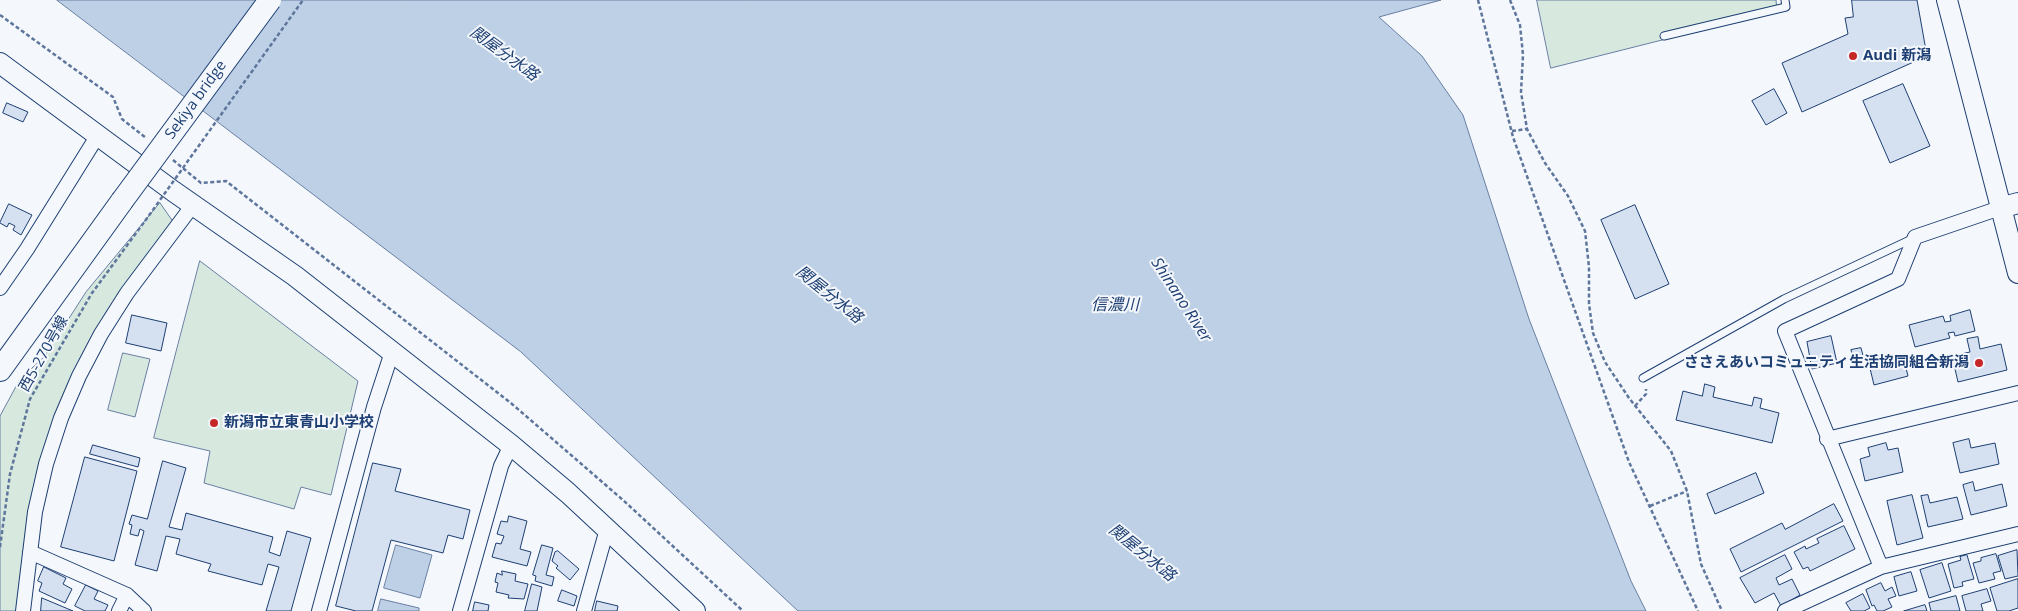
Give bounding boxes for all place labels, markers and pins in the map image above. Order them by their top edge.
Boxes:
place label: Audi 新潟 [1863,47,1931,65]
marker: Audi 新潟 [1847,50,1859,62]
place label: ささえあいコミュニティ生活協同組合新潟 [1684,354,1969,372]
marker: ささえあいコミュニティ生活協同組合新潟 [1973,357,1985,369]
place label: 新潟市立東青山小学校 [224,414,374,432]
marker: 新潟市立東青山小学校 [208,417,220,429]

